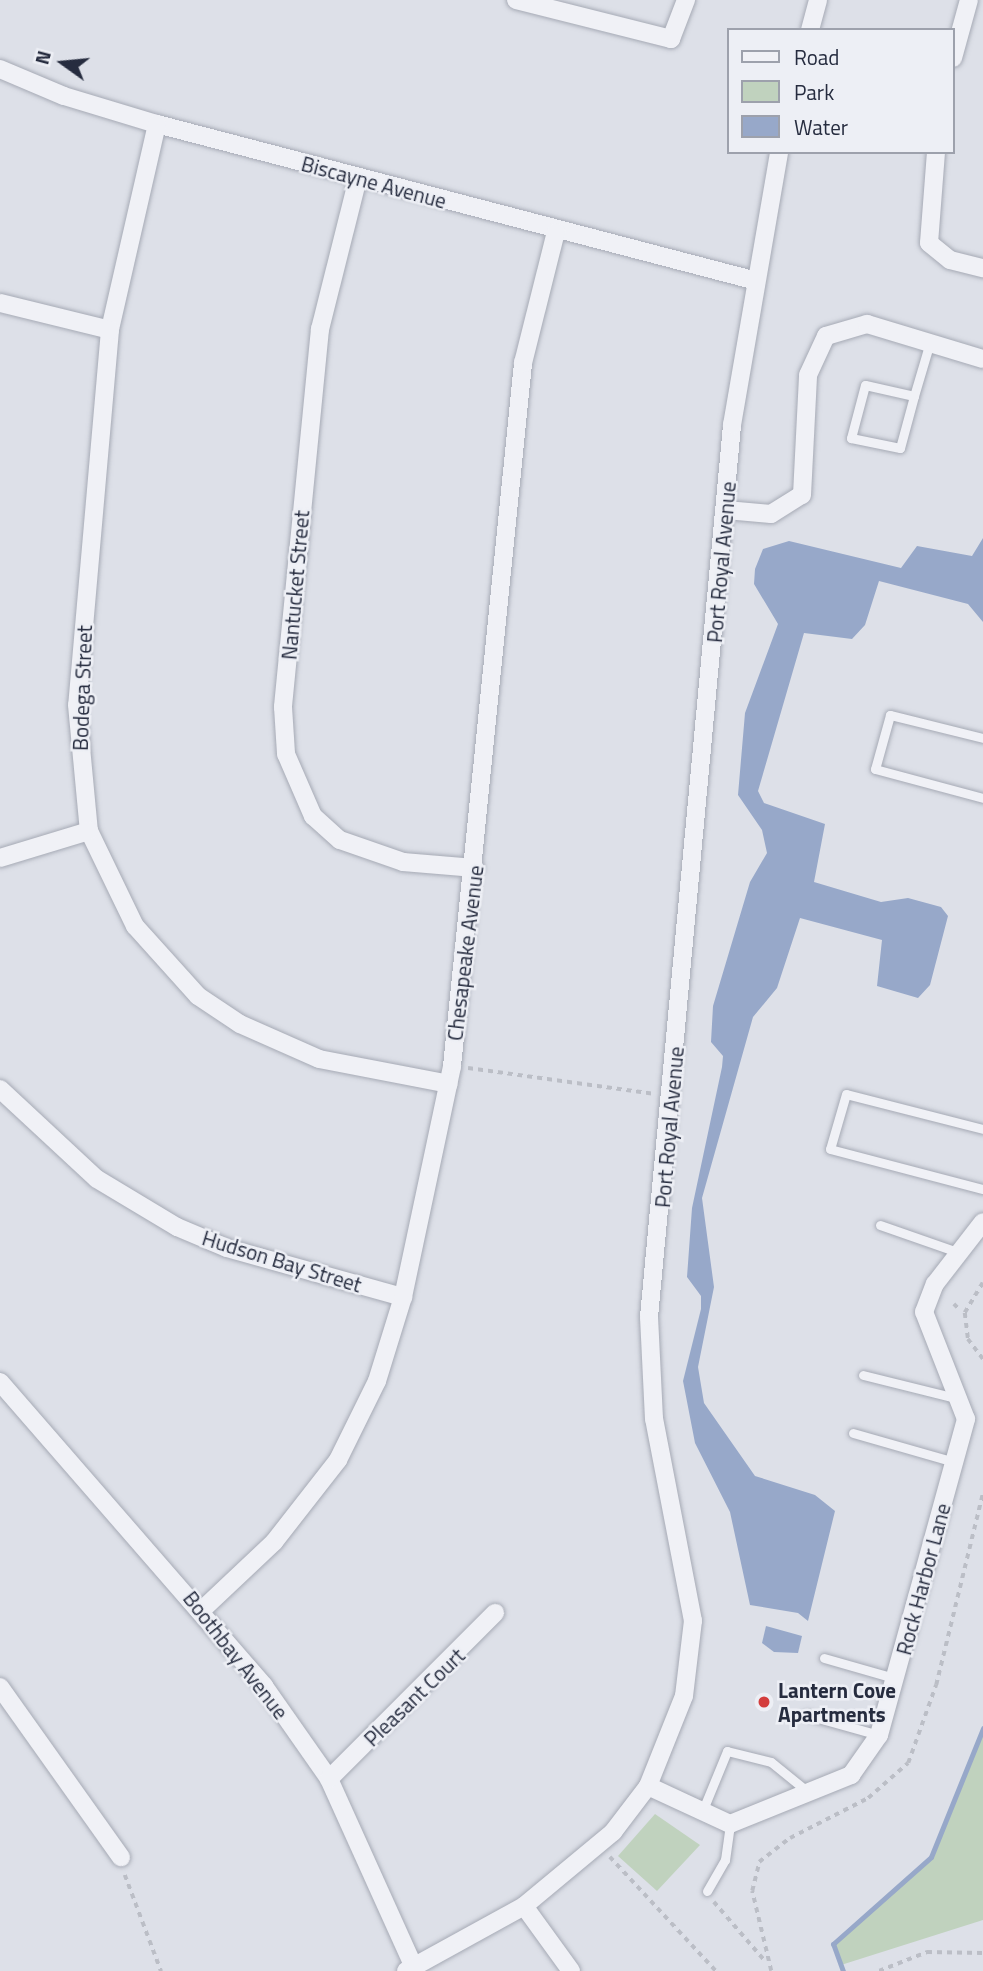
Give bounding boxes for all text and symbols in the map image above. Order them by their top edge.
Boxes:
north arrow [28,28,98,98]
legend [727,28,955,154]
text: Road [794,41,839,73]
text: N [27,47,58,68]
text: Park [794,76,834,108]
text: Water [794,111,848,143]
street label: Biscayne Avenue [299,151,449,213]
street label: Port Royal Avenue [701,480,741,644]
street label: Nantucket Street [276,509,314,661]
street label: Bodega Street [67,625,97,751]
street label: Chesapeake Avenue [442,864,488,1042]
street label: Port Royal Avenue [649,1045,689,1209]
street label: Hudson Bay Street [199,1225,365,1297]
street label: Rock Harbor Lane [891,1500,955,1658]
street label: Boothbay Avenue [178,1586,294,1724]
street label: Pleasant Court [358,1643,470,1751]
place label: Lantern Cove Apartments [778,1677,896,1727]
marker: Lantern Cove Apartments [756,1694,772,1710]

